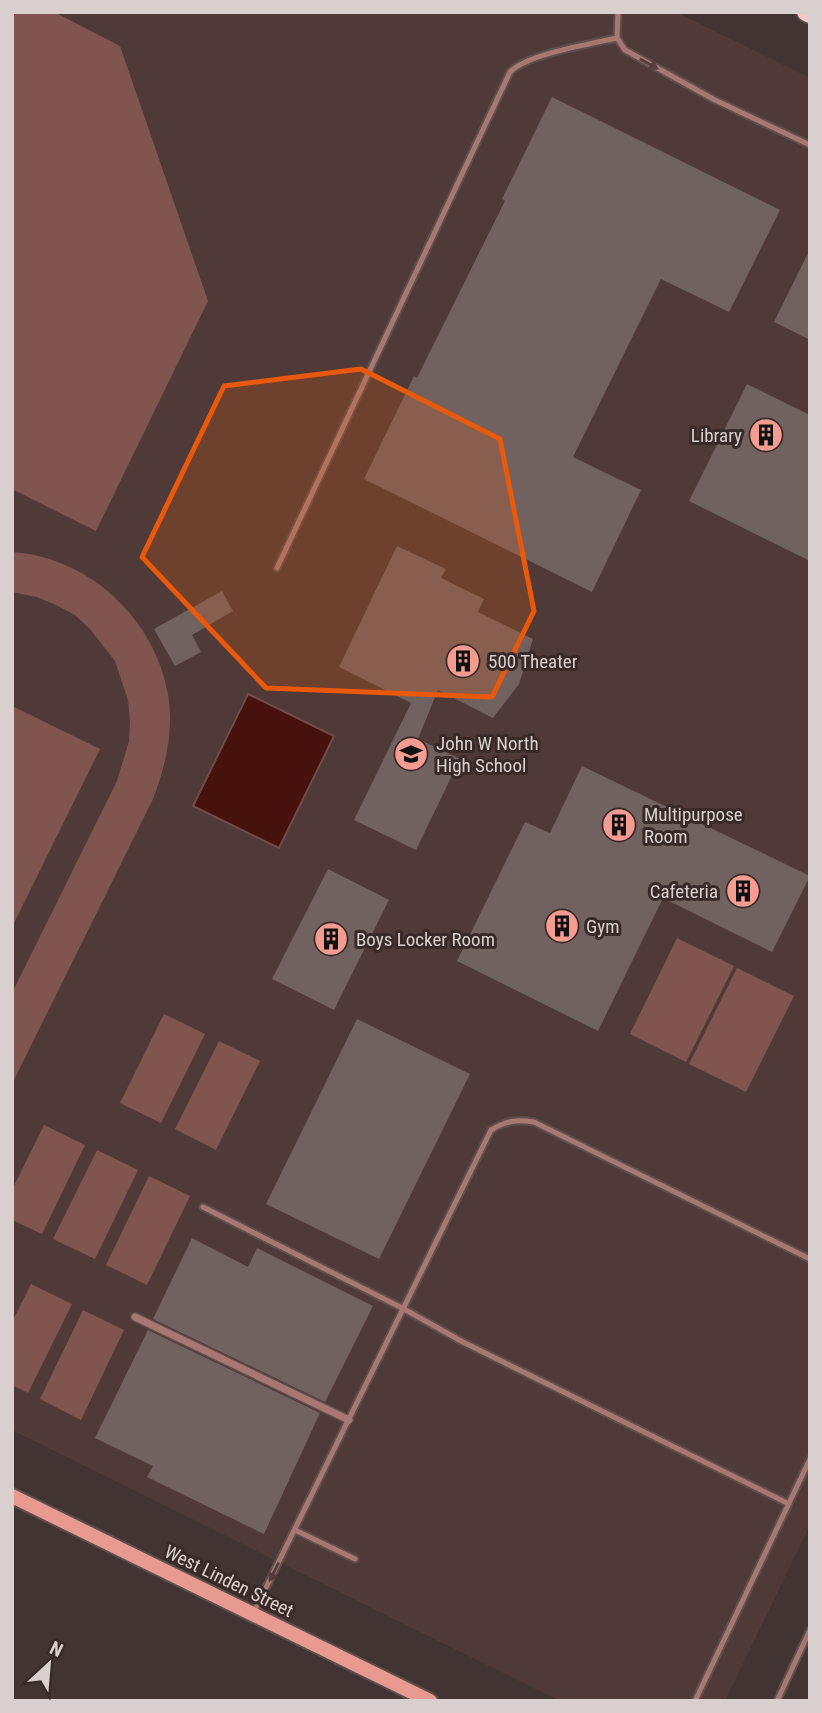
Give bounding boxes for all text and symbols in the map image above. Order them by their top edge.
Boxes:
one-way arrow [639,58,659,69]
building icon: Library [747,416,785,454]
place label: Library [691,424,742,447]
building icon: 500 Theater [444,642,482,680]
place label: 500 Theater [488,650,578,673]
place label: John W North High School [436,732,539,777]
school or university icon: John W North High School [392,735,430,773]
place label: Multipurpose Room [644,803,743,848]
building icon: Multipurpose Room [600,806,638,844]
building icon: Cafeteria [724,872,762,910]
place label: Cafeteria [650,880,718,903]
building icon: Gym [543,907,581,945]
place label: Gym [586,915,619,938]
building icon: Boys Locker Room [312,920,350,958]
place label: Boys Locker Room [356,928,495,951]
street label: West Linden Street [161,1540,297,1622]
one-way arrow [268,1562,279,1582]
north arrow [14,1629,84,1699]
text: N [46,1636,67,1662]

